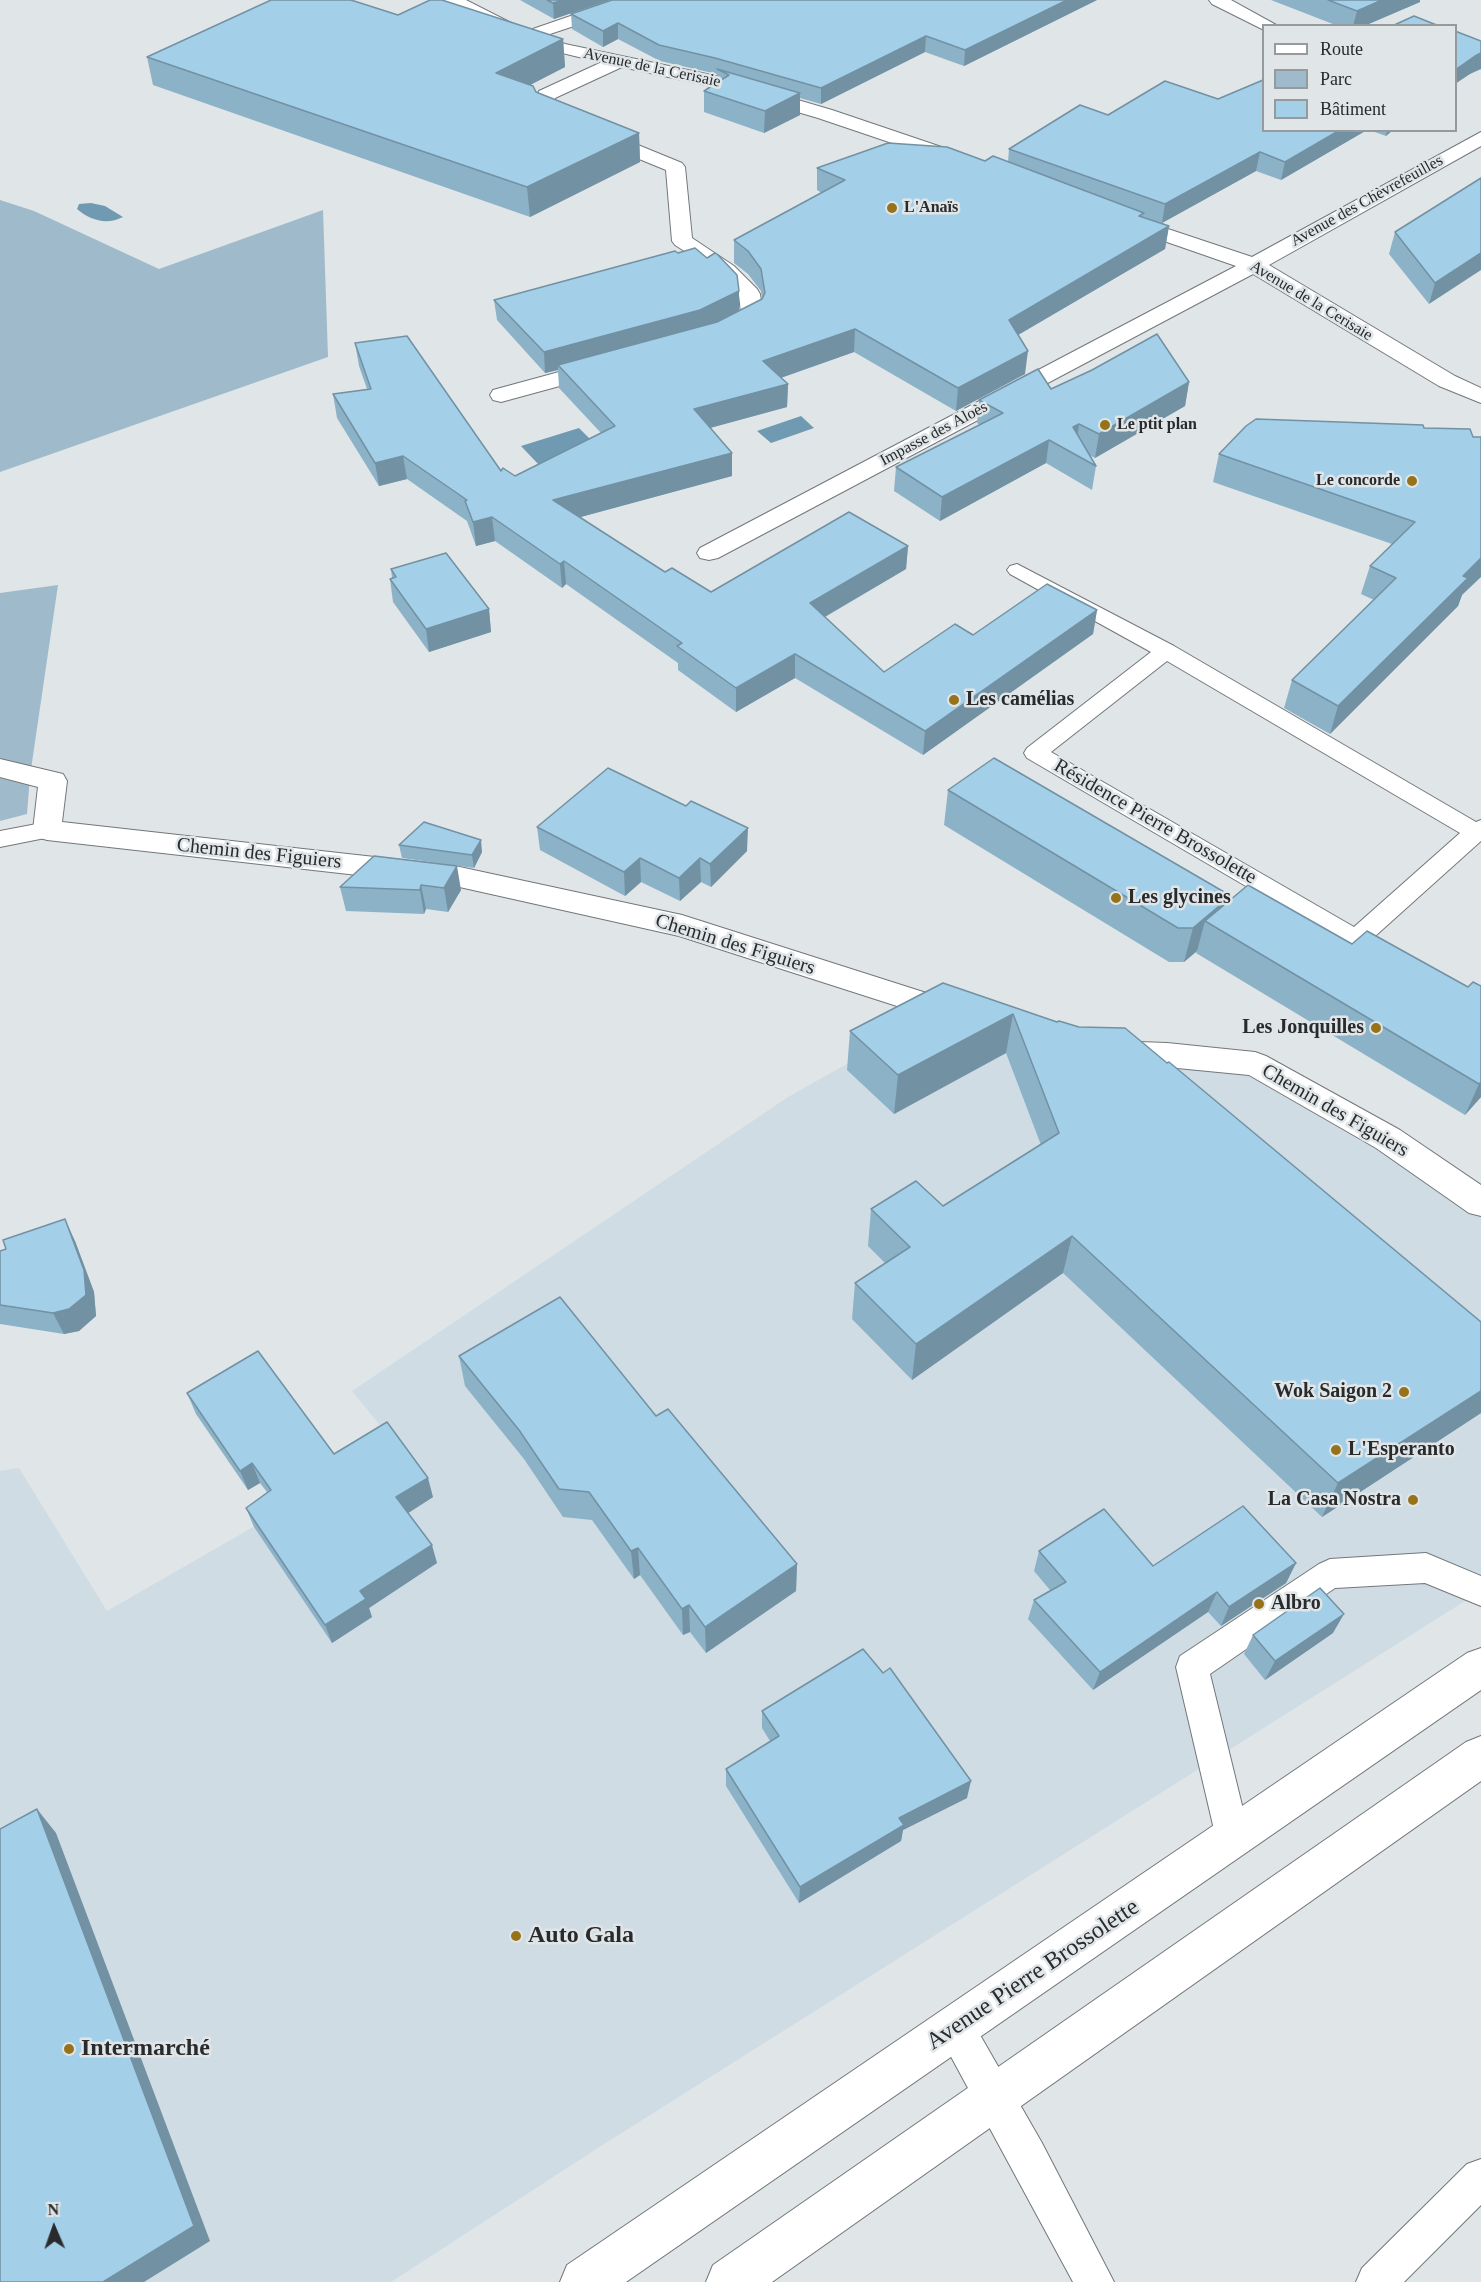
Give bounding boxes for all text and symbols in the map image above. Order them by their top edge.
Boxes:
legend [1262,24,1457,132]
text: Route [1320,39,1363,59]
street label: Avenue de la Cerisaie [582,44,722,92]
text: Parc [1320,69,1352,89]
text: Bâtiment [1320,99,1386,119]
street label: Avenue des Chèvrefeuilles [1287,151,1447,251]
place label: L'Anaïs [904,198,958,218]
marker: L'Anaïs [885,201,899,215]
street label: Avenue de la Cerisaie [1246,257,1376,345]
street label: Impasse des Aloès [877,398,991,470]
place label: Le ptit plan [1117,415,1197,435]
marker: Le ptit plan [1098,418,1112,432]
place label: Le concorde [1316,471,1400,491]
marker: Le concorde [1405,474,1419,488]
place label: Les camélias [966,688,1074,712]
marker: Les camélias [947,693,961,707]
street label: Résidence Pierre Brossolette [1049,754,1261,890]
street label: Chemin des Figuiers [175,833,343,875]
place label: Les glycines [1128,886,1231,910]
marker: Les glycines [1109,891,1123,905]
street label: Chemin des Figuiers [652,909,818,981]
place label: Les Jonquilles [1242,1016,1364,1040]
marker: Les Jonquilles [1369,1021,1383,1035]
street label: Chemin des Figuiers [1257,1059,1413,1163]
place label: Wok Saigon 2 [1274,1380,1392,1404]
marker: Wok Saigon 2 [1397,1385,1411,1399]
place label: L'Esperanto [1348,1438,1455,1462]
marker: L'Esperanto [1329,1443,1343,1457]
place label: La Casa Nostra [1268,1488,1401,1512]
marker: La Casa Nostra [1406,1493,1420,1507]
place label: Albro [1271,1592,1321,1616]
marker: Albro [1252,1597,1266,1611]
street label: Avenue Pierre Brossolette [921,1893,1145,2057]
place label: Auto Gala [528,1922,634,1950]
marker: Auto Gala [509,1929,523,1943]
place label: Intermarché [81,2035,210,2063]
marker: Intermarché [62,2042,76,2056]
north arrow [24,2198,84,2258]
text: N [47,2201,59,2218]

